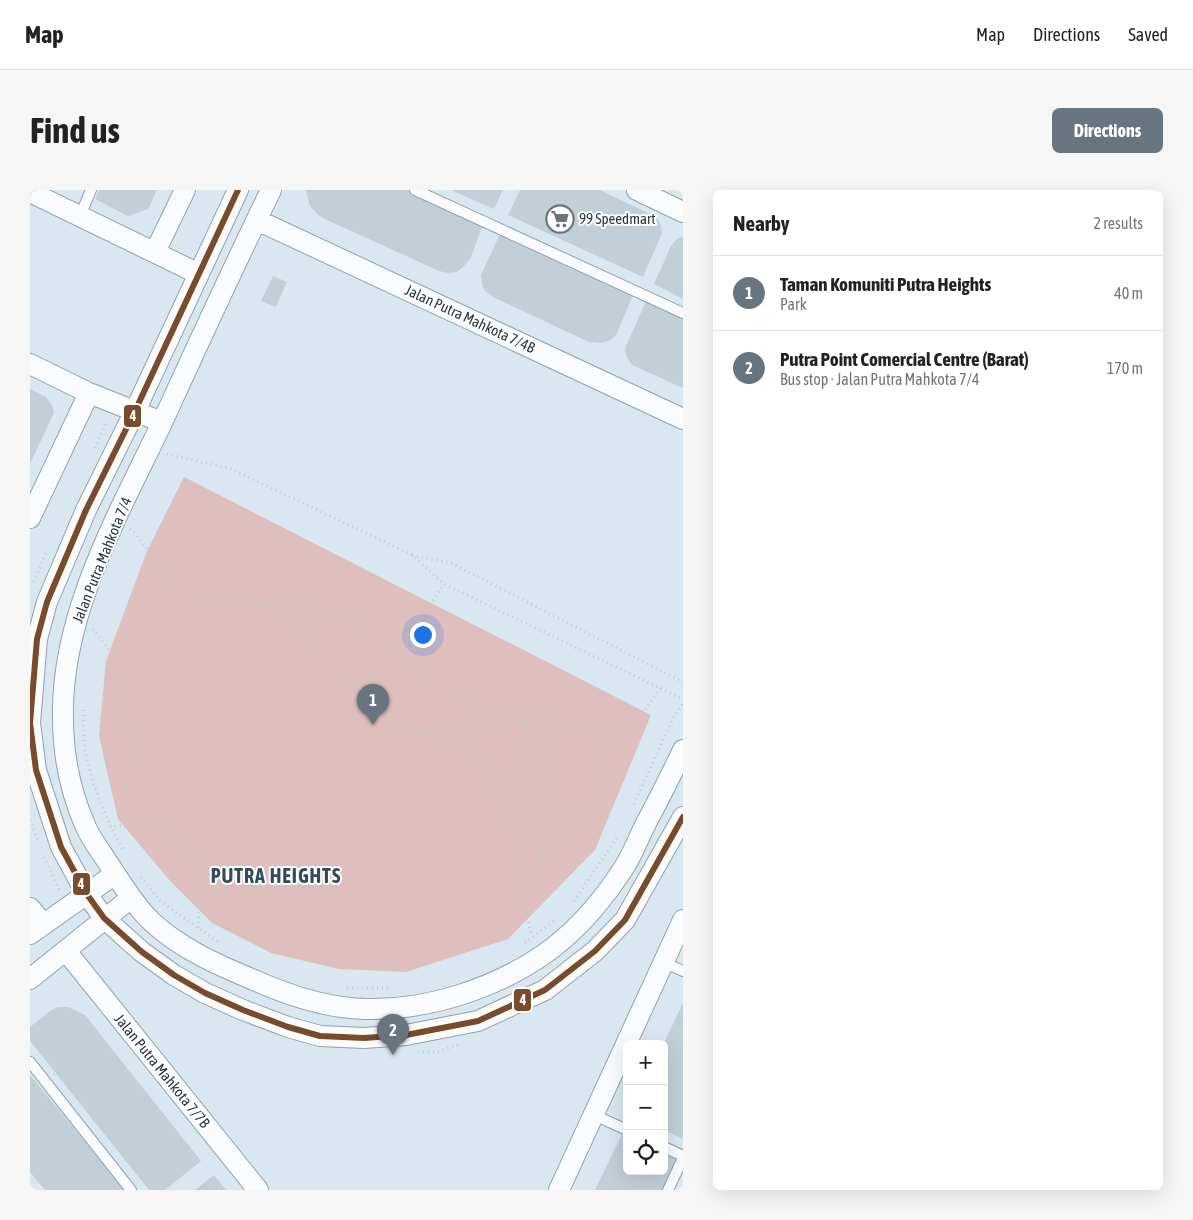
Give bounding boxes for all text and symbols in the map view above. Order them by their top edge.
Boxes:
text: Map [25,21,64,48]
text: Map [976,24,1005,45]
text: Directions [1033,24,1100,45]
text: Saved [1128,24,1168,45]
button: Directions [1052,108,1163,153]
text: Find us [30,110,120,150]
supermarket icon: 99 Speedmart [545,204,575,234]
place label: 99 Speedmart [579,210,656,227]
text: Nearby [733,211,789,235]
text: 2 results [1093,214,1143,232]
text: Taman Komuniti Putra Heights [780,273,991,295]
street label: Jalan Putra Mahkota 7/4B [403,281,538,356]
text: 1 [745,284,753,302]
text: 40 m [1114,284,1143,302]
text: Park [780,295,807,313]
text: Putra Point Comercial Centre (Barat) [780,348,1029,370]
text: 2 [745,359,753,377]
text: 170 m [1107,359,1143,377]
text: Bus stop · Jalan Putra Mahkota 7/4 [780,370,979,388]
line badge: 4 [123,404,142,428]
text: 4 [129,408,137,424]
street label: Jalan Putra Mahkota 7/4 [69,494,135,625]
your location [410,622,436,648]
pin: 1 [357,684,389,725]
district label: PUTRA HEIGHTS [211,864,341,887]
line badge: 4 [72,872,91,896]
text: 4 [77,876,85,892]
line badge: 4 [513,988,532,1012]
text: 4 [519,992,527,1008]
street label: Jalan Putra Mahkota 7/7B [111,1010,213,1131]
pin: 2 [377,1014,409,1055]
map controls [623,1040,668,1175]
button: + [623,1040,668,1085]
button: − [623,1085,668,1130]
button: locate [623,1130,668,1175]

